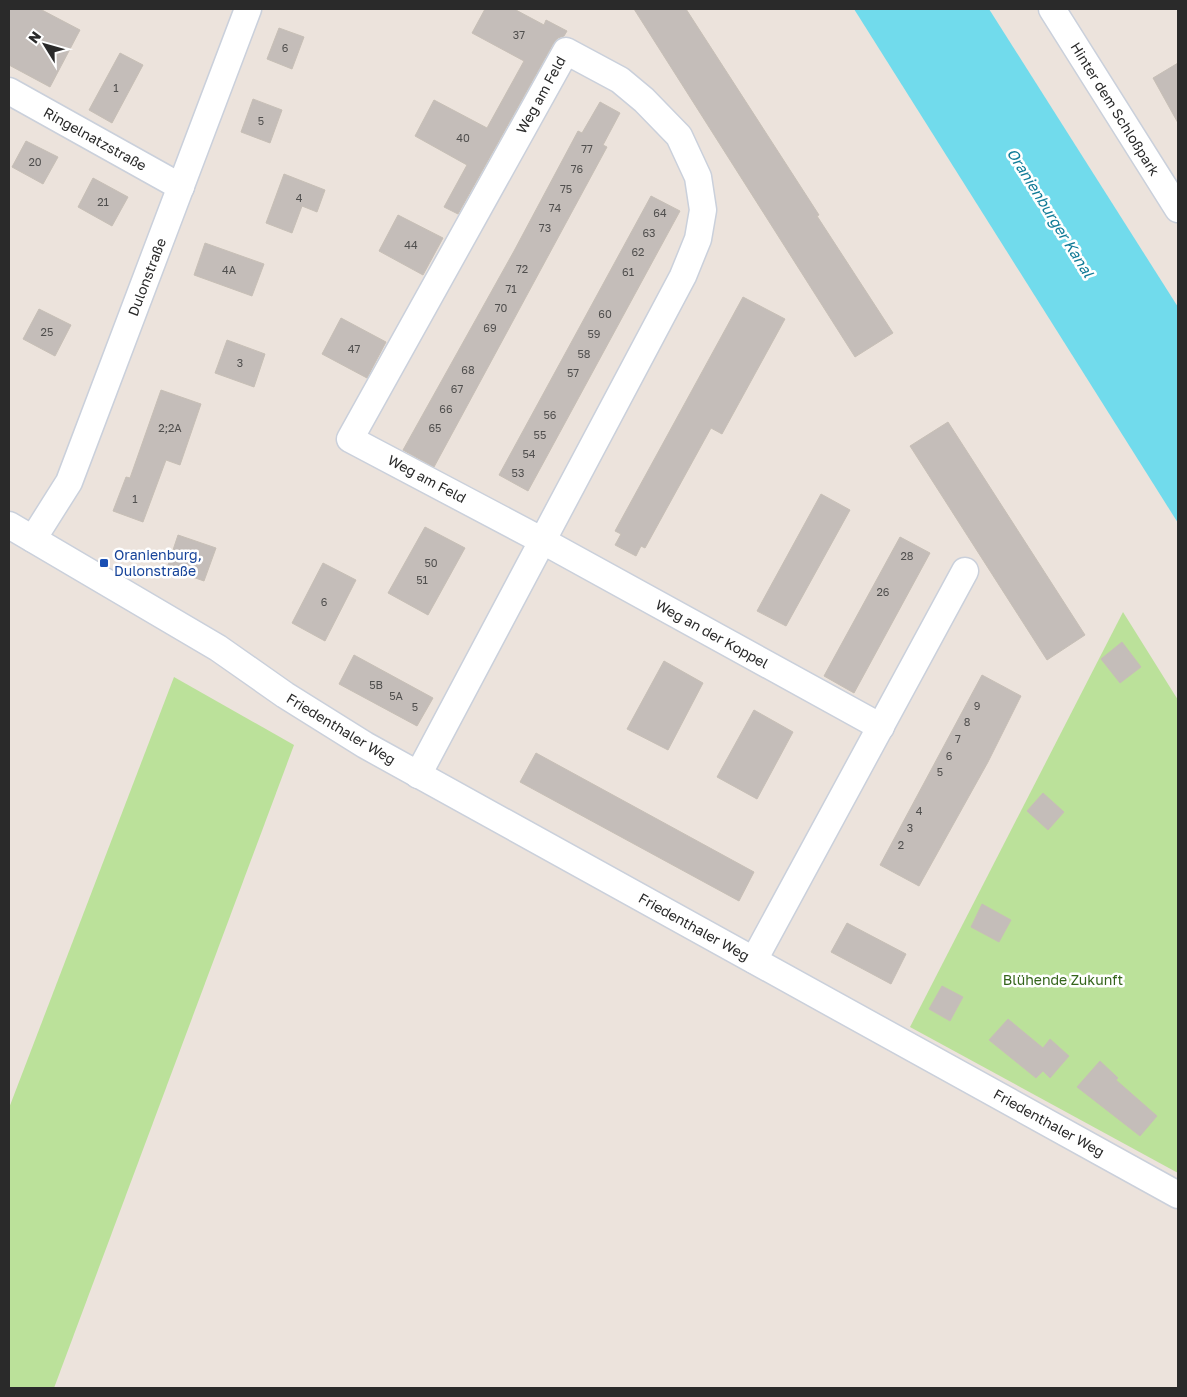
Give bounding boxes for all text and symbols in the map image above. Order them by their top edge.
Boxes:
north arrow [20,20,70,70]
text: N [24,28,44,46]
house number: 37 [513,28,525,41]
street label: Hinter dem Schloßpark [1067,39,1164,179]
house number: 6 [282,41,289,54]
street label: Weg am Feld [512,53,569,137]
house number: 1 [113,81,119,94]
street label: Ringelnatzstraße [41,103,150,174]
house number: 5 [258,114,264,127]
house number: 40 [456,131,470,144]
house number: 77 [581,142,593,155]
water label: Oranienburger Kanal [1003,144,1099,282]
house number: 20 [28,155,42,168]
house number: 76 [571,162,584,175]
house number: 75 [560,182,572,195]
house number: 4 [296,191,303,204]
house number: 21 [97,195,109,208]
house number: 74 [549,201,562,214]
house number: 64 [653,206,667,219]
house number: 73 [539,221,551,234]
house number: 63 [642,226,656,239]
street label: Dulonstraße [124,235,169,318]
house number: 44 [404,238,418,251]
house number: 62 [631,245,645,258]
house number: 72 [516,262,528,275]
house number: 4A [222,263,237,276]
house number: 61 [622,265,634,278]
house number: 71 [505,282,517,295]
house number: 70 [495,301,508,314]
house number: 60 [598,307,612,320]
house number: 69 [483,321,497,334]
house number: 25 [41,325,53,338]
house number: 59 [587,327,601,340]
house number: 47 [348,342,360,355]
house number: 58 [577,347,591,360]
house number: 3 [237,356,243,369]
house number: 68 [461,363,475,376]
house number: 57 [567,366,579,379]
house number: 67 [451,382,463,395]
house number: 66 [439,402,453,415]
house number: 56 [543,408,557,421]
house number: 2;2A [158,421,182,434]
house number: 65 [428,421,442,434]
house number: 55 [534,428,546,441]
house number: 54 [522,447,536,460]
street label: Weg am Feld [385,451,469,506]
house number: 53 [512,466,524,479]
house number: 1 [132,492,138,505]
place label: Oranienburg, Dulonstraße [114,546,202,579]
house number: 28 [900,549,914,562]
house number: 50 [424,556,438,569]
marker: Oranienburg, Dulonstraße [98,557,110,569]
house number: 51 [416,573,428,586]
house number: 26 [876,585,890,598]
house number: 6 [321,595,328,608]
street label: Weg an der Koppel [653,595,772,672]
house number: 5B [369,678,383,691]
street label: Friedenthaler Weg [284,689,399,768]
house number: 5A [389,689,404,702]
house number: 9 [974,699,980,712]
house number: 5 [412,700,418,713]
house number: 8 [964,715,971,728]
house number: 7 [955,732,961,745]
house number: 6 [946,749,953,762]
house number: 5 [937,765,943,778]
house number: 4 [916,804,923,817]
house number: 3 [907,821,913,834]
house number: 2 [898,838,904,851]
street label: Friedenthaler Weg [636,889,753,964]
park label: Blühende Zukunft [1003,971,1123,988]
street label: Friedenthaler Weg [991,1085,1108,1160]

